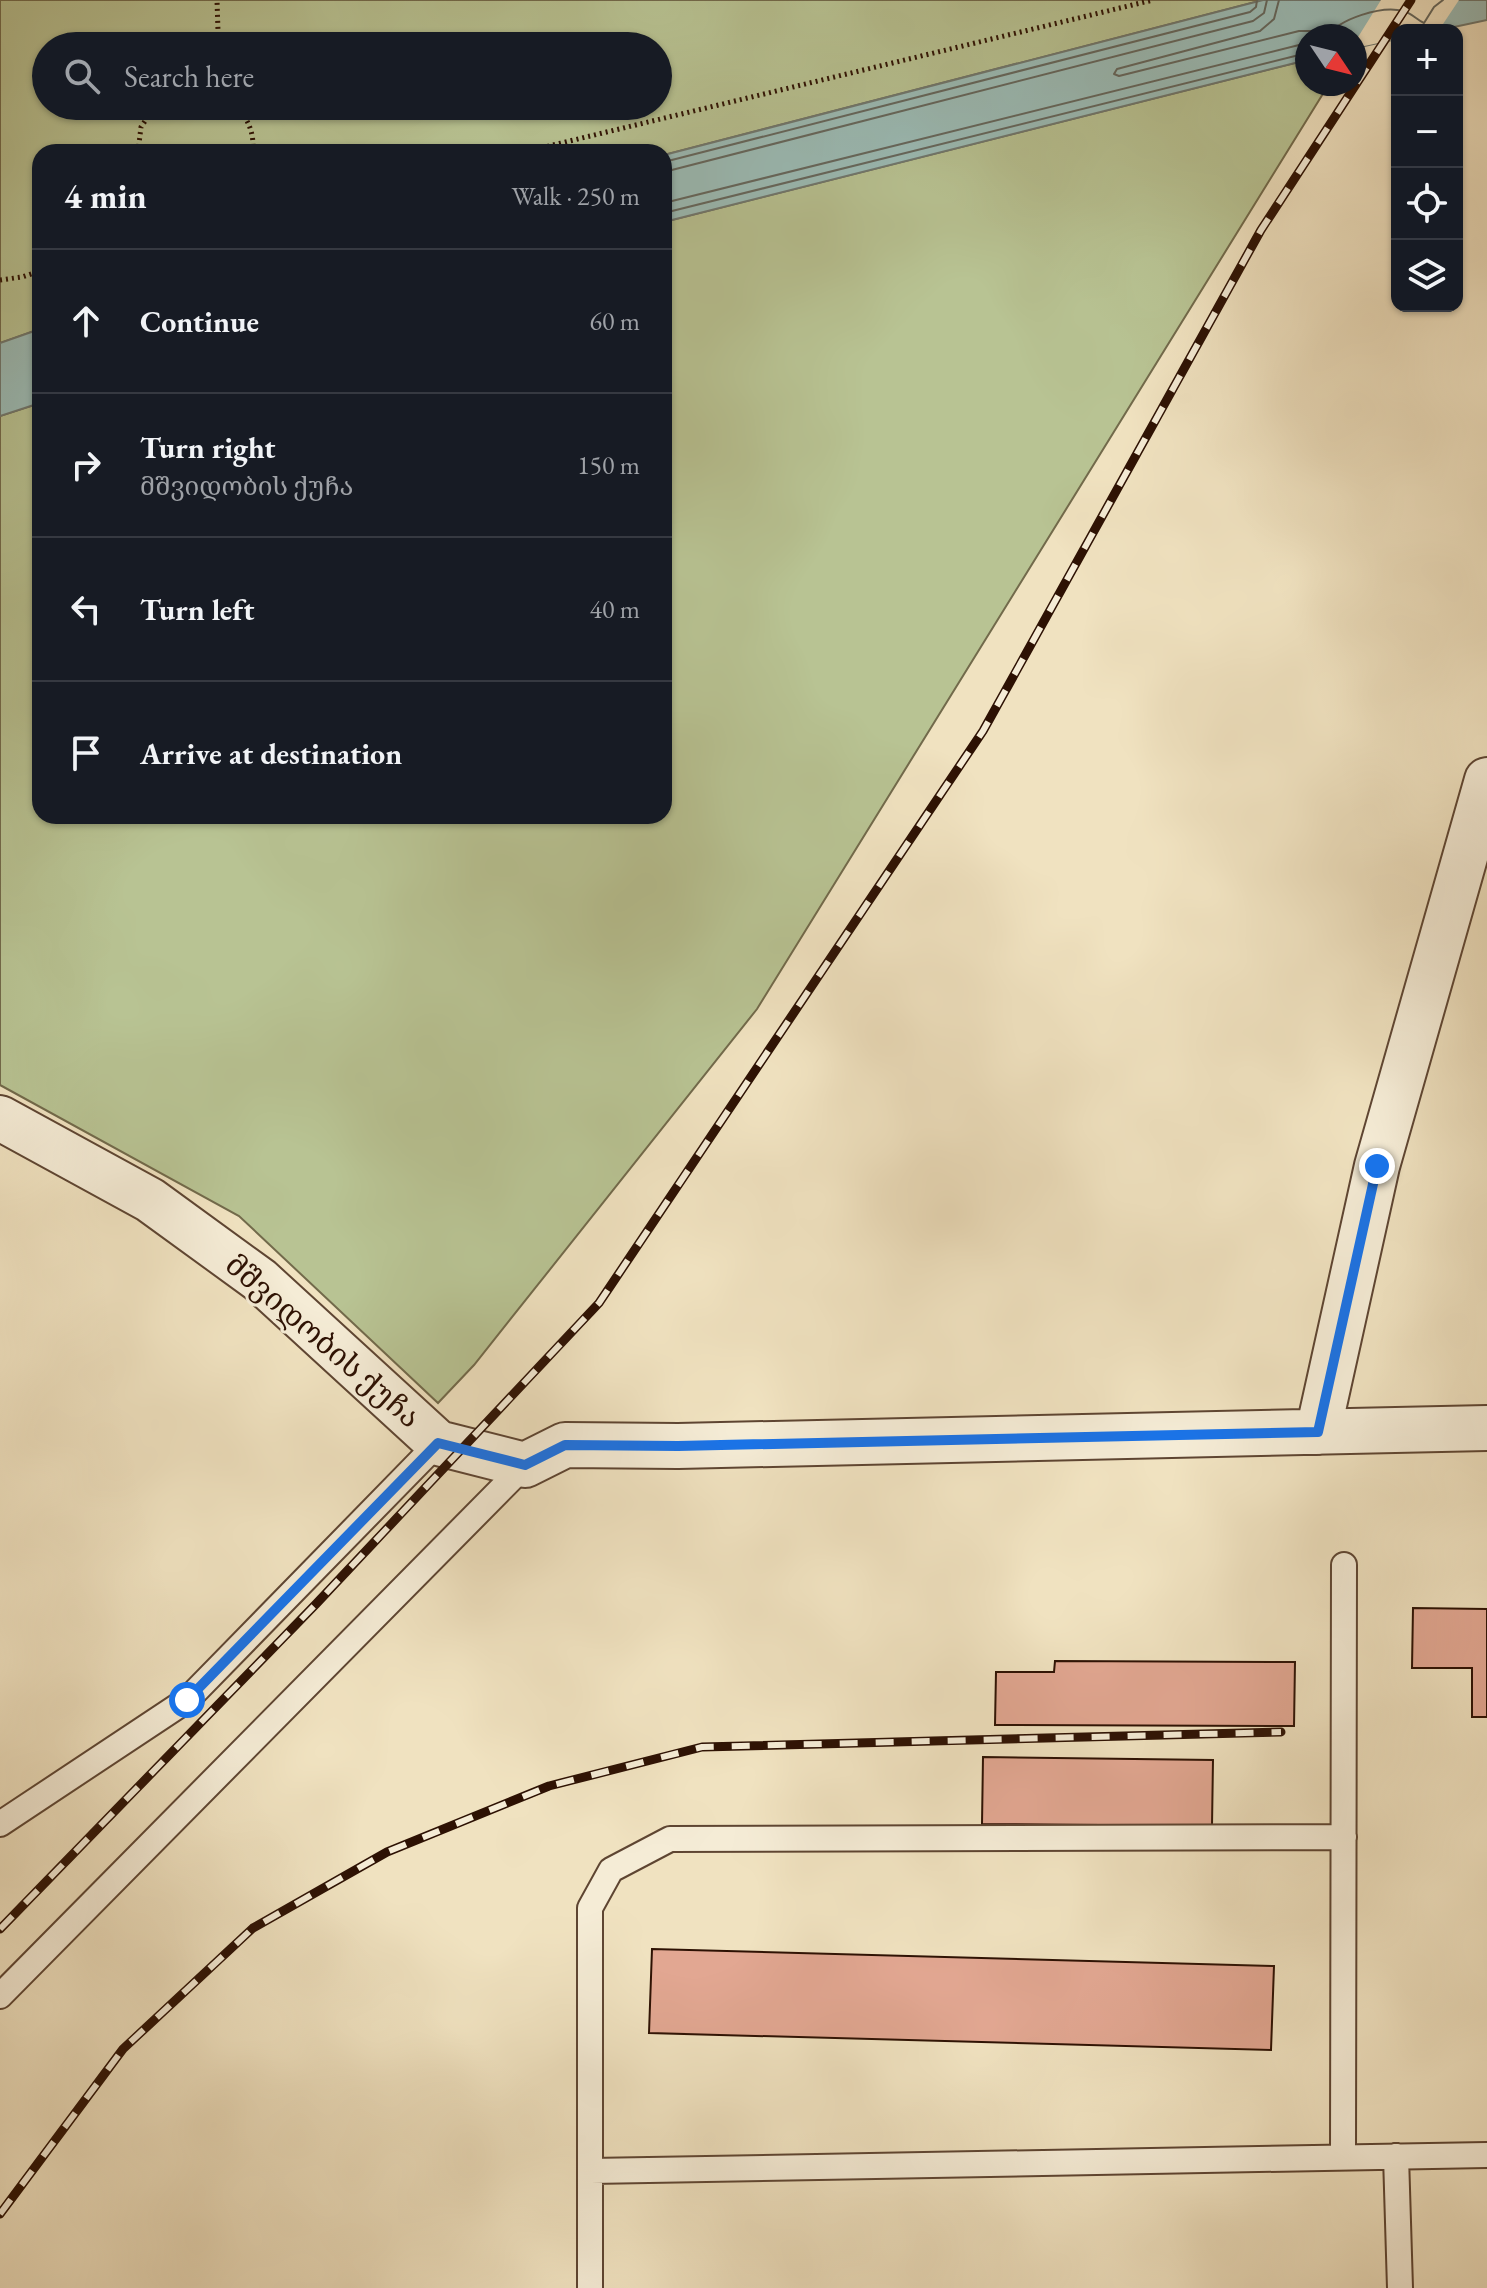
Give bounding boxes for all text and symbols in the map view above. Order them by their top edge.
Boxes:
north arrow [1295,24,1367,96]
map controls [1391,24,1463,312]
button: + [1391,24,1463,96]
search box [32,32,672,120]
icon: search [60,54,104,98]
text: Search here [124,57,254,96]
button: − [1391,96,1463,168]
button: locate [1391,168,1463,240]
text: 4 min [64,174,147,218]
text: Walk · 250 m [512,179,640,213]
button: layers [1391,240,1463,312]
icon: ahead [64,299,108,343]
text: Continue [140,302,259,341]
text: 60 m [590,304,640,338]
text: Turn right [140,428,276,467]
icon: right [64,443,108,487]
text: 150 m [577,448,640,482]
text: მშვიდობის ქუჩა [140,469,354,503]
icon: left [64,587,108,631]
text: Turn left [140,590,254,629]
text: 40 m [590,592,640,626]
icon: arrive [64,731,108,775]
text: Arrive at destination [140,734,402,773]
route end [1359,1148,1395,1184]
street label: მშვიდობის ქუჩა [218,1245,429,1436]
route start [169,1682,205,1718]

